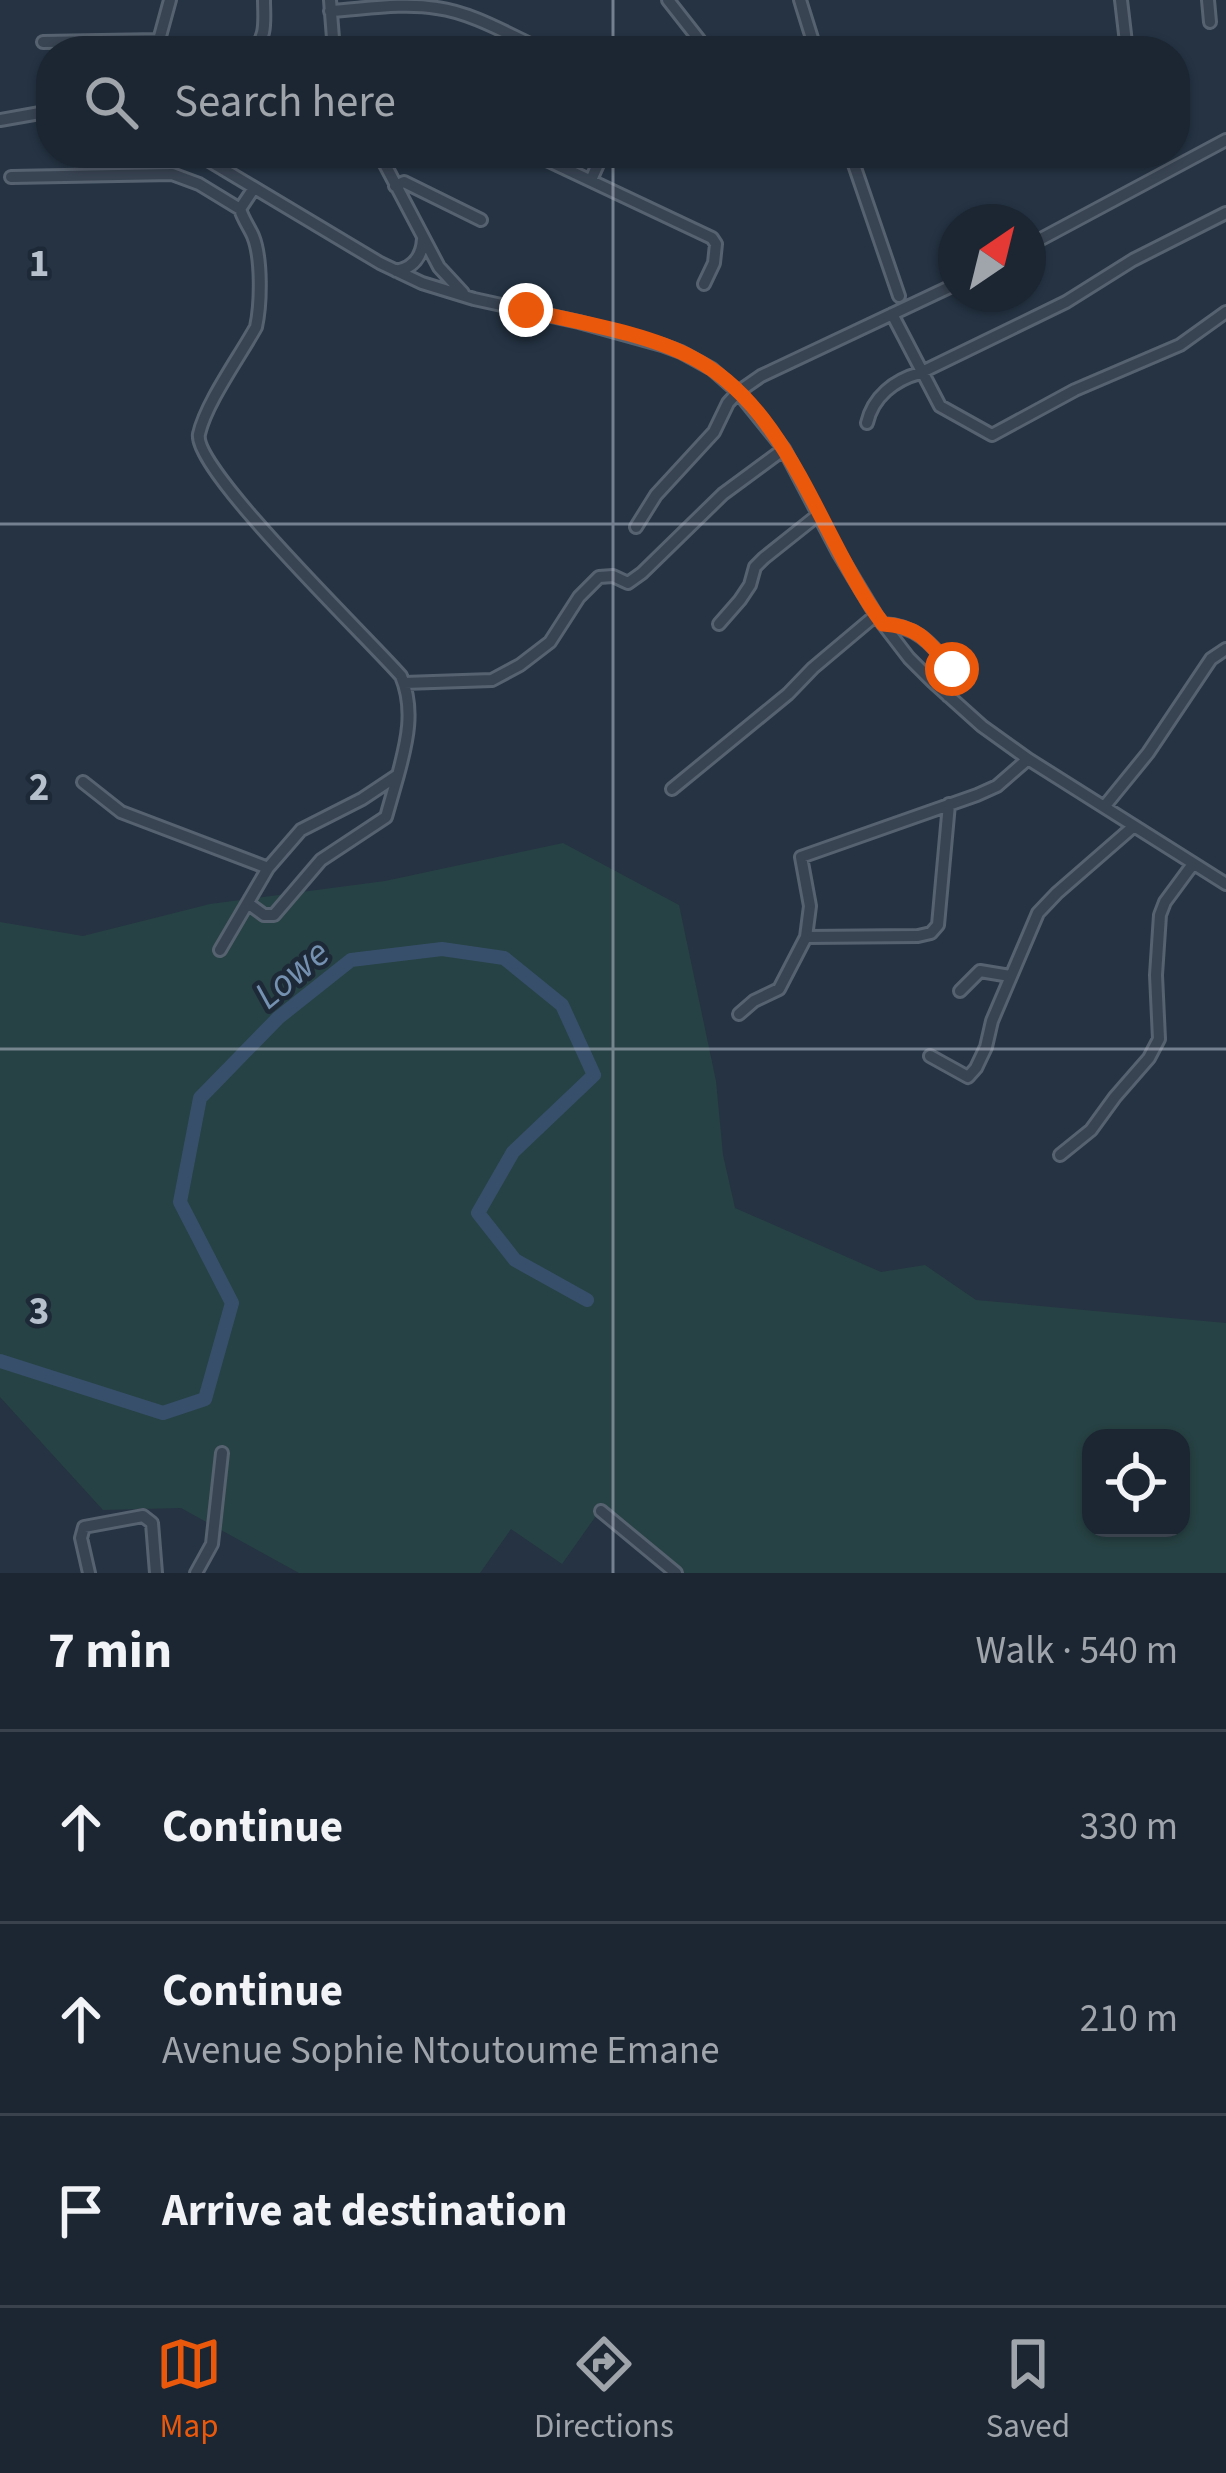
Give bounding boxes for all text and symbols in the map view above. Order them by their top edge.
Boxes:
search box [36,36,1190,168]
icon: search [78,69,144,135]
text: Search here [174,70,396,134]
north arrow [938,204,1046,312]
text: 1 [29,236,49,292]
route end [499,283,553,337]
route start [925,642,979,696]
text: 2 [29,760,49,816]
water label: Lowe [242,926,342,1023]
text: 3 [29,1284,49,1340]
map controls [1082,1429,1190,1537]
button: locate [1082,1429,1190,1537]
text: 7 min [48,1615,172,1687]
text: Walk · 540 m [975,1623,1178,1679]
icon: ahead [48,1794,114,1860]
text: Continue [162,1795,343,1859]
text: 330 m [1080,1799,1178,1855]
text: Continue [162,1959,343,2023]
icon: ahead [48,1986,114,2052]
text: 210 m [1080,1991,1178,2047]
text: Avenue Sophie Ntoutoume Emane [162,2023,720,2079]
icon: arrive [48,2178,114,2244]
text: Arrive at destination [162,2179,567,2243]
tab: Map [156,2331,222,2450]
tab: Directions [534,2331,674,2450]
tab: Saved [986,2331,1070,2450]

